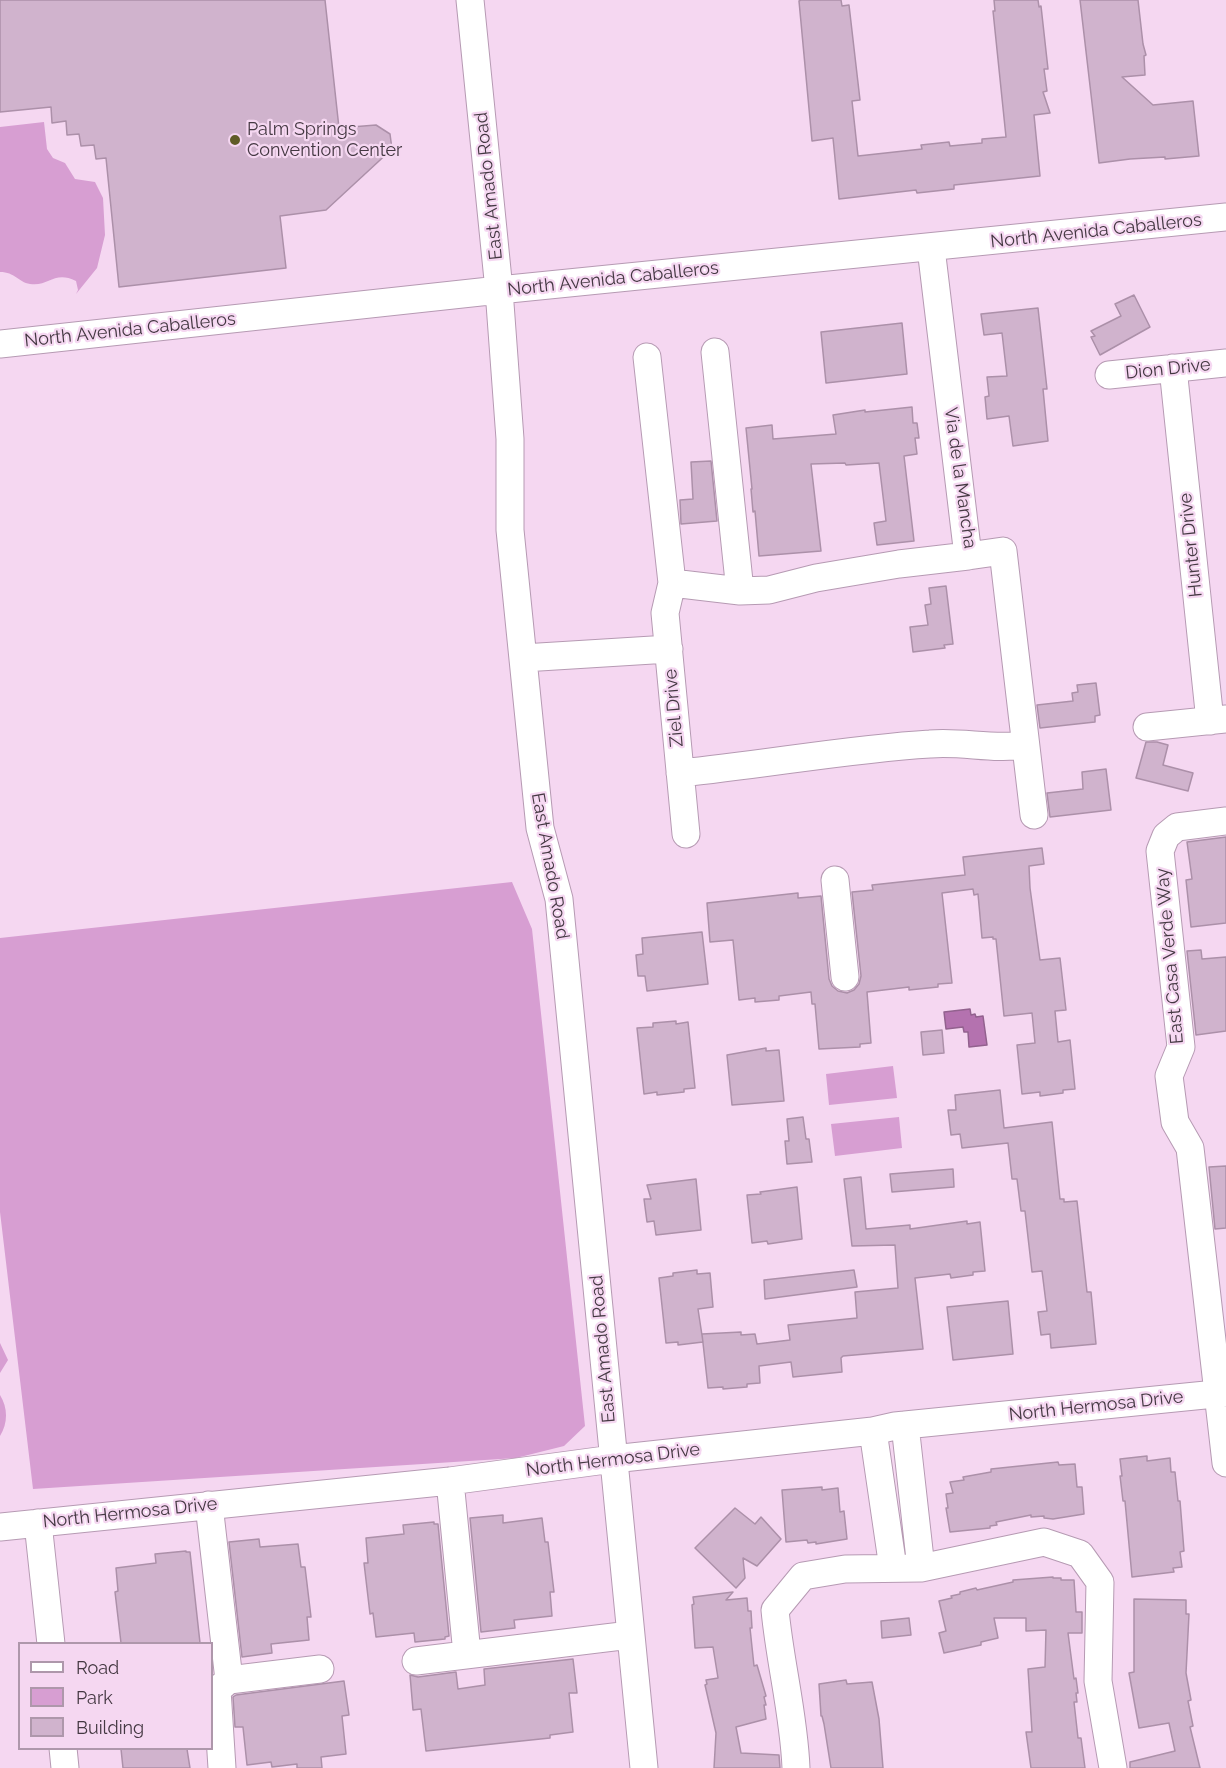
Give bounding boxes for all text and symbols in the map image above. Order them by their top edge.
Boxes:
street label: East Amado Road [471,111,507,261]
place label: Palm Springs Convention Center [247,119,402,162]
marker: Palm Springs Convention Center [228,133,242,147]
street label: North Avenida Caballeros [989,209,1203,253]
street label: North Avenida Caballeros [506,257,720,301]
street label: North Avenida Caballeros [23,308,237,352]
street label: Dion Drive [1124,354,1212,384]
street label: Via de la Mancha [939,406,981,550]
street label: Hunter Drive [1175,492,1207,598]
street label: Ziel Drive [660,668,688,748]
street label: East Amado Road [526,791,574,941]
street label: East Casa Verde Way [1152,867,1188,1045]
street label: East Amado Road [586,1274,620,1424]
street label: North Hermosa Drive [1008,1386,1184,1426]
street label: North Hermosa Drive [525,1439,701,1481]
street label: North Hermosa Drive [42,1493,218,1533]
legend [18,1642,213,1750]
text: Road [76,1657,119,1678]
text: Park [76,1687,113,1708]
text: Building [76,1717,144,1738]

